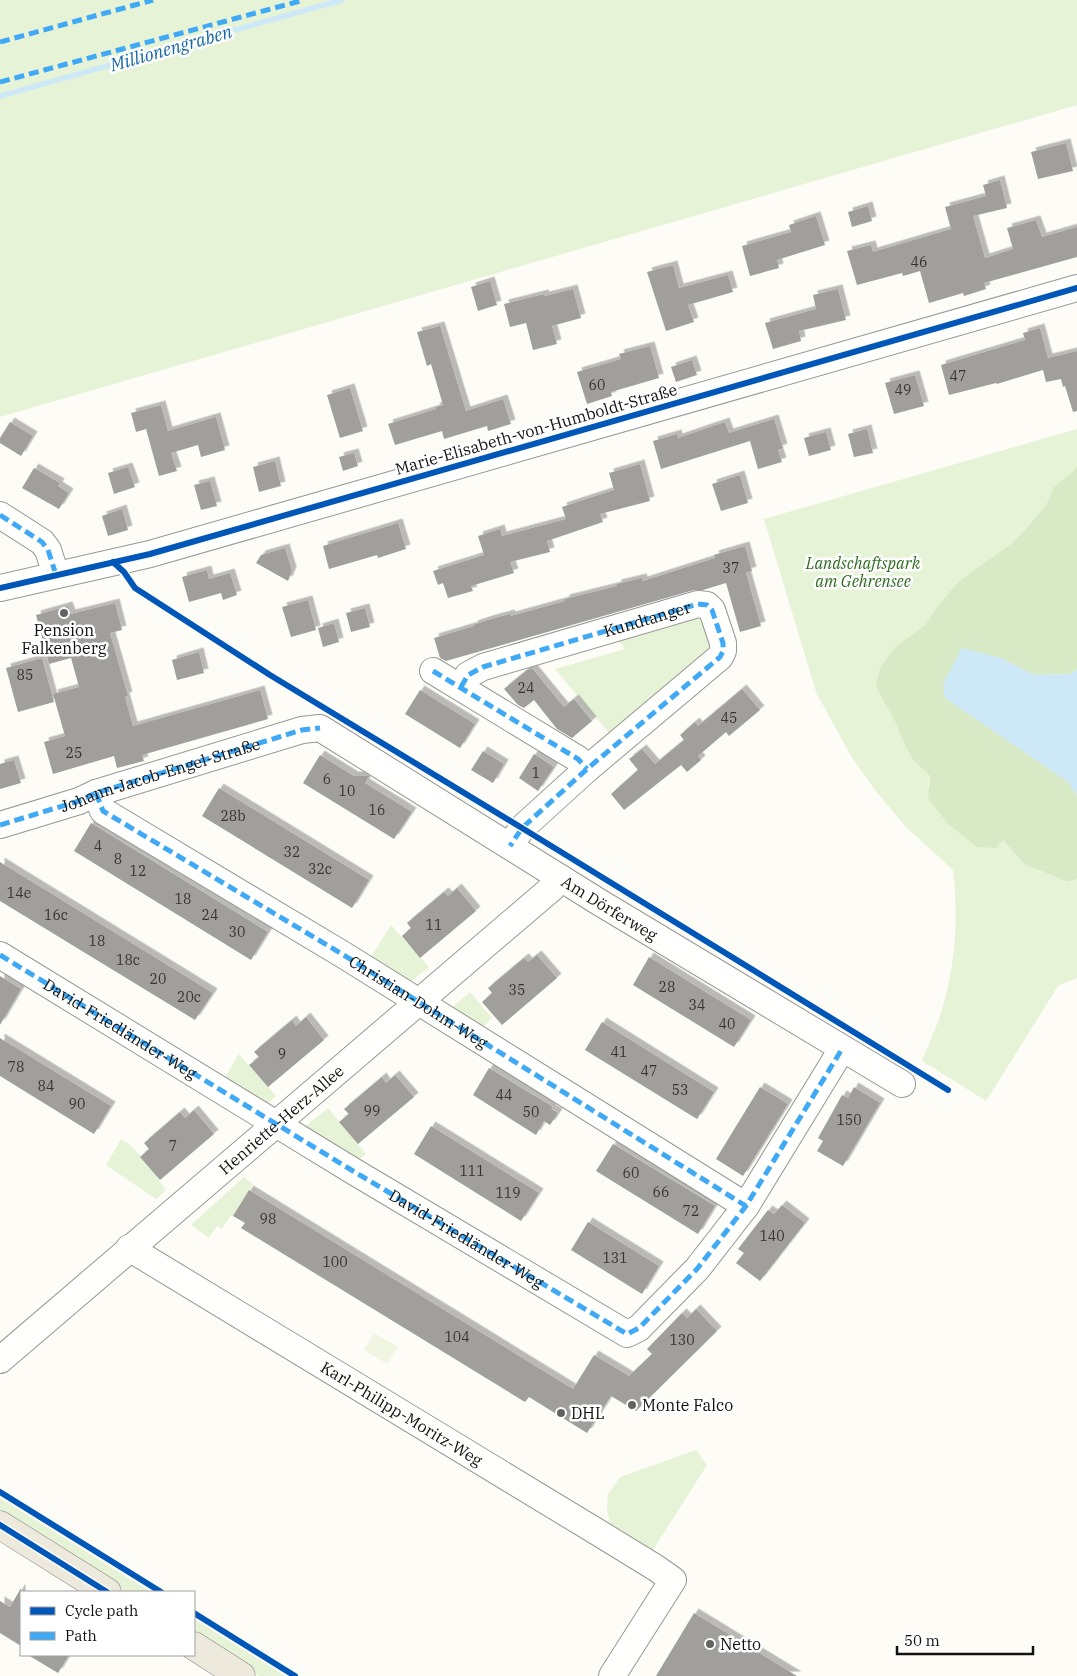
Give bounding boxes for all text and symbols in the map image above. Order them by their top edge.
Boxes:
water label: Millionengraben [106,19,235,77]
house number: 46 [911,253,927,271]
house number: 47 [950,367,966,385]
house number: 60 [589,376,605,394]
street label: Marie-Elisabeth-von-Humboldt-Straße [393,379,679,479]
house number: 49 [895,381,911,399]
park label: Landschaftspark am Gehrensee [805,553,921,591]
house number: 37 [723,559,739,577]
street label: Kundtanger [601,597,693,641]
marker: Pension Falkenberg [58,607,70,619]
place label: Pension Falkenberg [22,620,107,658]
house number: 85 [17,666,33,684]
house number: 24 [518,679,534,697]
house number: 45 [721,709,737,727]
street label: Johann-Jacob-Engel-Straße [58,733,262,816]
house number: 25 [66,744,82,762]
house number: 1 [532,764,540,782]
house number: 6 [323,770,331,788]
house number: 10 [339,782,355,800]
house number: 16 [369,801,385,819]
house number: 28b [220,807,246,825]
house number: 4 [94,837,102,855]
house number: 32 [284,843,300,861]
house number: 8 [114,850,122,868]
house number: 32c [308,860,332,878]
house number: 12 [130,862,146,880]
street label: Am Dörferweg [558,871,662,945]
house number: 14e [7,884,31,902]
house number: 18 [175,890,191,908]
house number: 16c [44,906,68,924]
house number: 24 [202,906,218,924]
house number: 11 [426,916,442,934]
house number: 30 [229,923,245,941]
house number: 18 [89,932,105,950]
house number: 18c [116,951,140,969]
street label: Christian-Dohm-Weg [345,951,492,1053]
house number: 20 [150,970,166,988]
street label: David-Friedländer-Weg [40,974,201,1083]
house number: 28 [659,978,675,996]
house number: 35 [509,981,525,999]
house number: 20c [177,988,201,1006]
house number: 34 [689,996,705,1014]
house number: 40 [719,1015,735,1033]
house number: 41 [611,1043,627,1061]
house number: 9 [278,1045,286,1063]
house number: 78 [8,1058,24,1076]
street label: Henriette-Herz-Allee [215,1061,348,1178]
house number: 47 [641,1062,657,1080]
house number: 84 [38,1077,54,1095]
house number: 53 [672,1081,688,1099]
house number: 44 [496,1086,512,1104]
house number: 90 [69,1095,85,1113]
house number: 99 [364,1102,380,1120]
house number: 50 [523,1103,539,1121]
house number: 150 [836,1111,862,1129]
house number: 7 [169,1137,177,1155]
house number: 111 [459,1162,485,1180]
house number: 60 [623,1164,639,1182]
house number: 66 [653,1183,669,1201]
house number: 119 [495,1184,521,1202]
street label: David-Friedländer-Weg [386,1185,548,1292]
house number: 72 [683,1202,699,1220]
house number: 98 [260,1210,276,1228]
house number: 140 [759,1227,785,1245]
house number: 131 [602,1249,628,1267]
house number: 100 [322,1253,348,1271]
house number: 104 [444,1328,470,1346]
house number: 130 [669,1331,695,1349]
street label: Karl-Philipp-Moritz-Weg [317,1357,487,1470]
place label: Monte Falco [642,1395,733,1415]
marker: Monte Falco [626,1399,638,1411]
place label: DHL [571,1403,604,1423]
marker: DHL [555,1407,567,1419]
legend [20,1591,195,1656]
text: Cycle path [65,1601,138,1620]
scale bar [897,1624,1033,1656]
text: Path [65,1626,97,1645]
text: 50 m [904,1631,940,1650]
place label: Netto [720,1634,761,1654]
marker: Netto [704,1638,716,1650]

